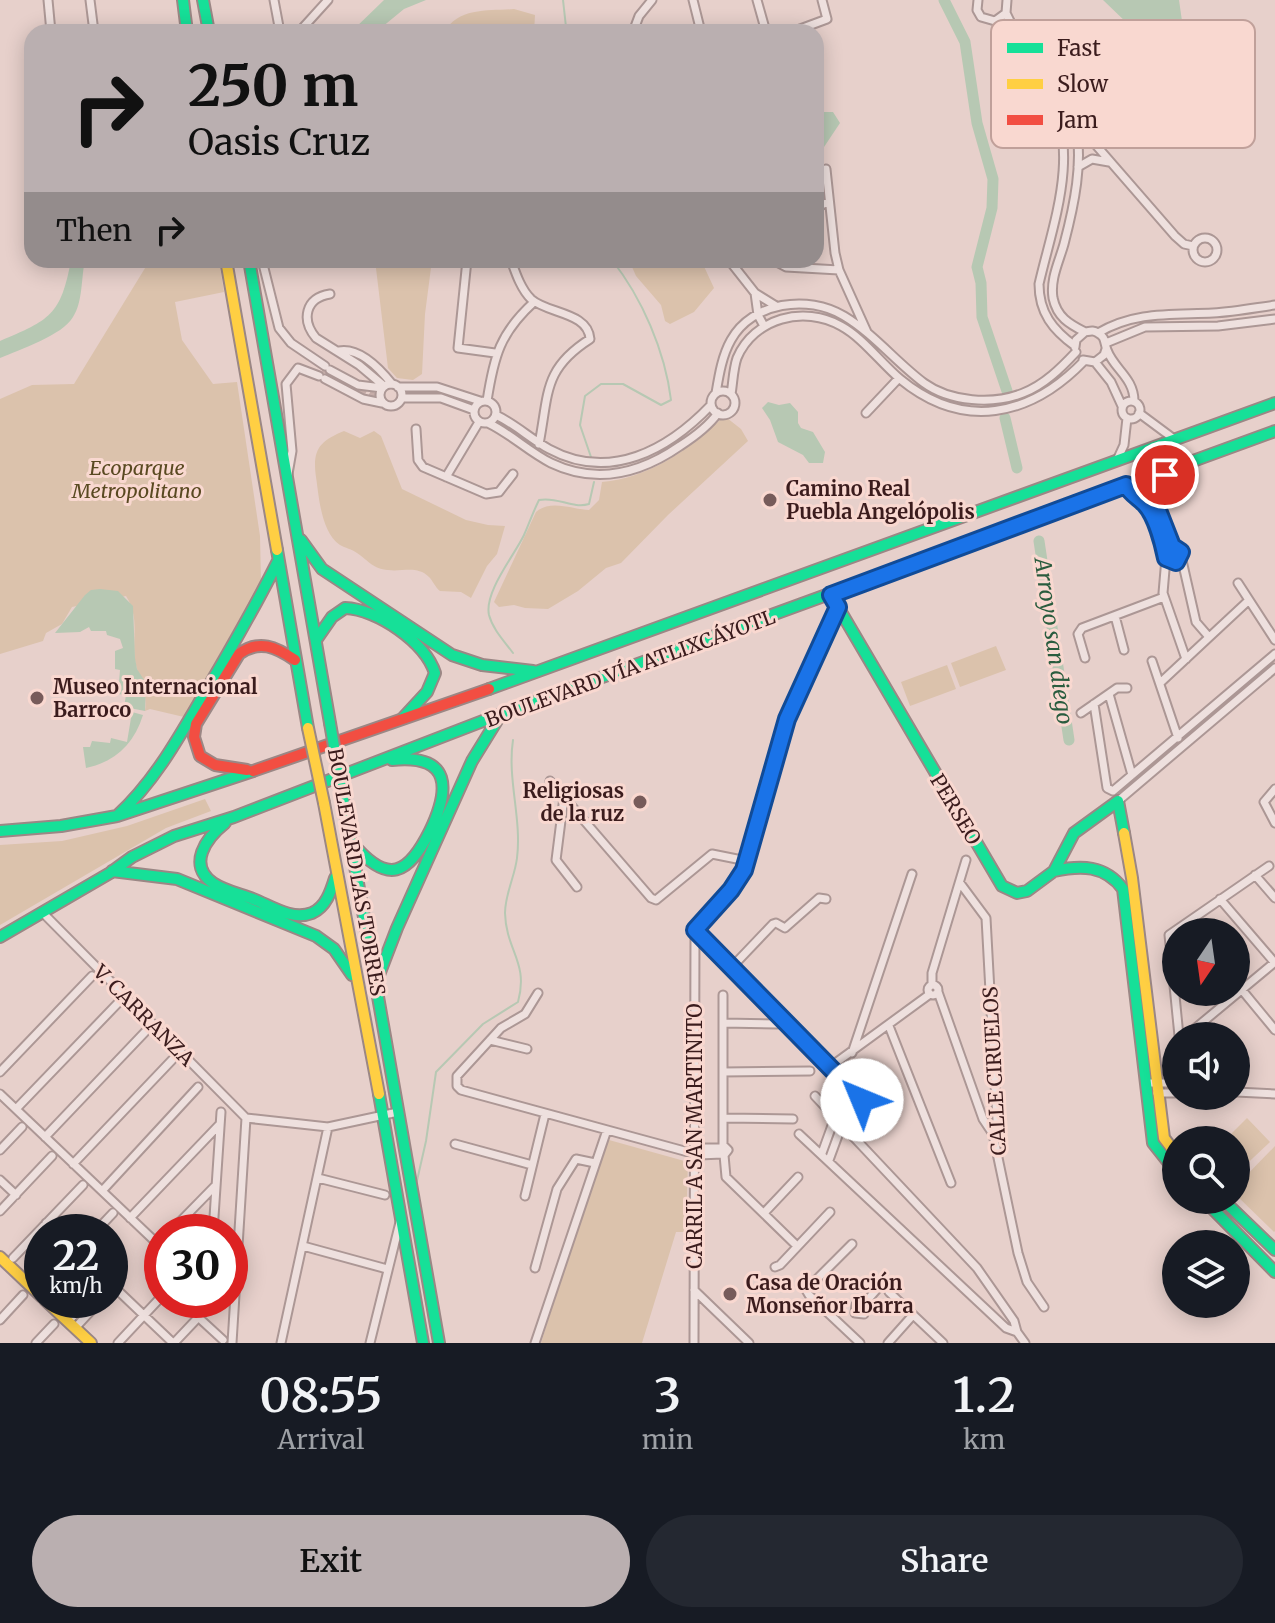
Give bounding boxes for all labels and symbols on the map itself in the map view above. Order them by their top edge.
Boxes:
legend [991,20,1255,148]
text: Fast [1057,34,1101,62]
text: Slow [1057,70,1108,98]
text: Jam [1056,106,1098,134]
pin [1131,441,1199,509]
park label: Ecoparque Metropolitano [71,455,202,503]
place label: Camino Real Puebla Angelópolis [786,476,975,524]
marker: Camino Real Puebla Angelópolis [761,491,779,509]
water label: Arroyo san diego [1028,554,1080,726]
street label: BOULEVARD VÍA ATLIXCÁYOTL [481,602,779,732]
place label: Museo Internacional Barroco [53,674,258,722]
marker: Museo Internacional Barroco [28,689,46,707]
street label: BOULEVARD LAS TORRES [323,746,391,998]
street label: PERSEO [925,769,987,849]
place label: Religiosas de la ruz [522,778,624,826]
marker: Religiosas de la ruz [631,793,649,811]
north arrow [1162,918,1250,1006]
street label: V. CARRANZA [87,958,201,1072]
street label: CALLE CIRUELOS [977,986,1011,1156]
street label: CARRIL A SAN MARTINITO [682,1003,707,1269]
position arrow [820,1058,904,1142]
speed limit sign: 30 [144,1214,248,1318]
place label: Casa de Oración Monseñor Ibarra [746,1270,914,1318]
marker: Casa de Oración Monseñor Ibarra [721,1285,739,1303]

